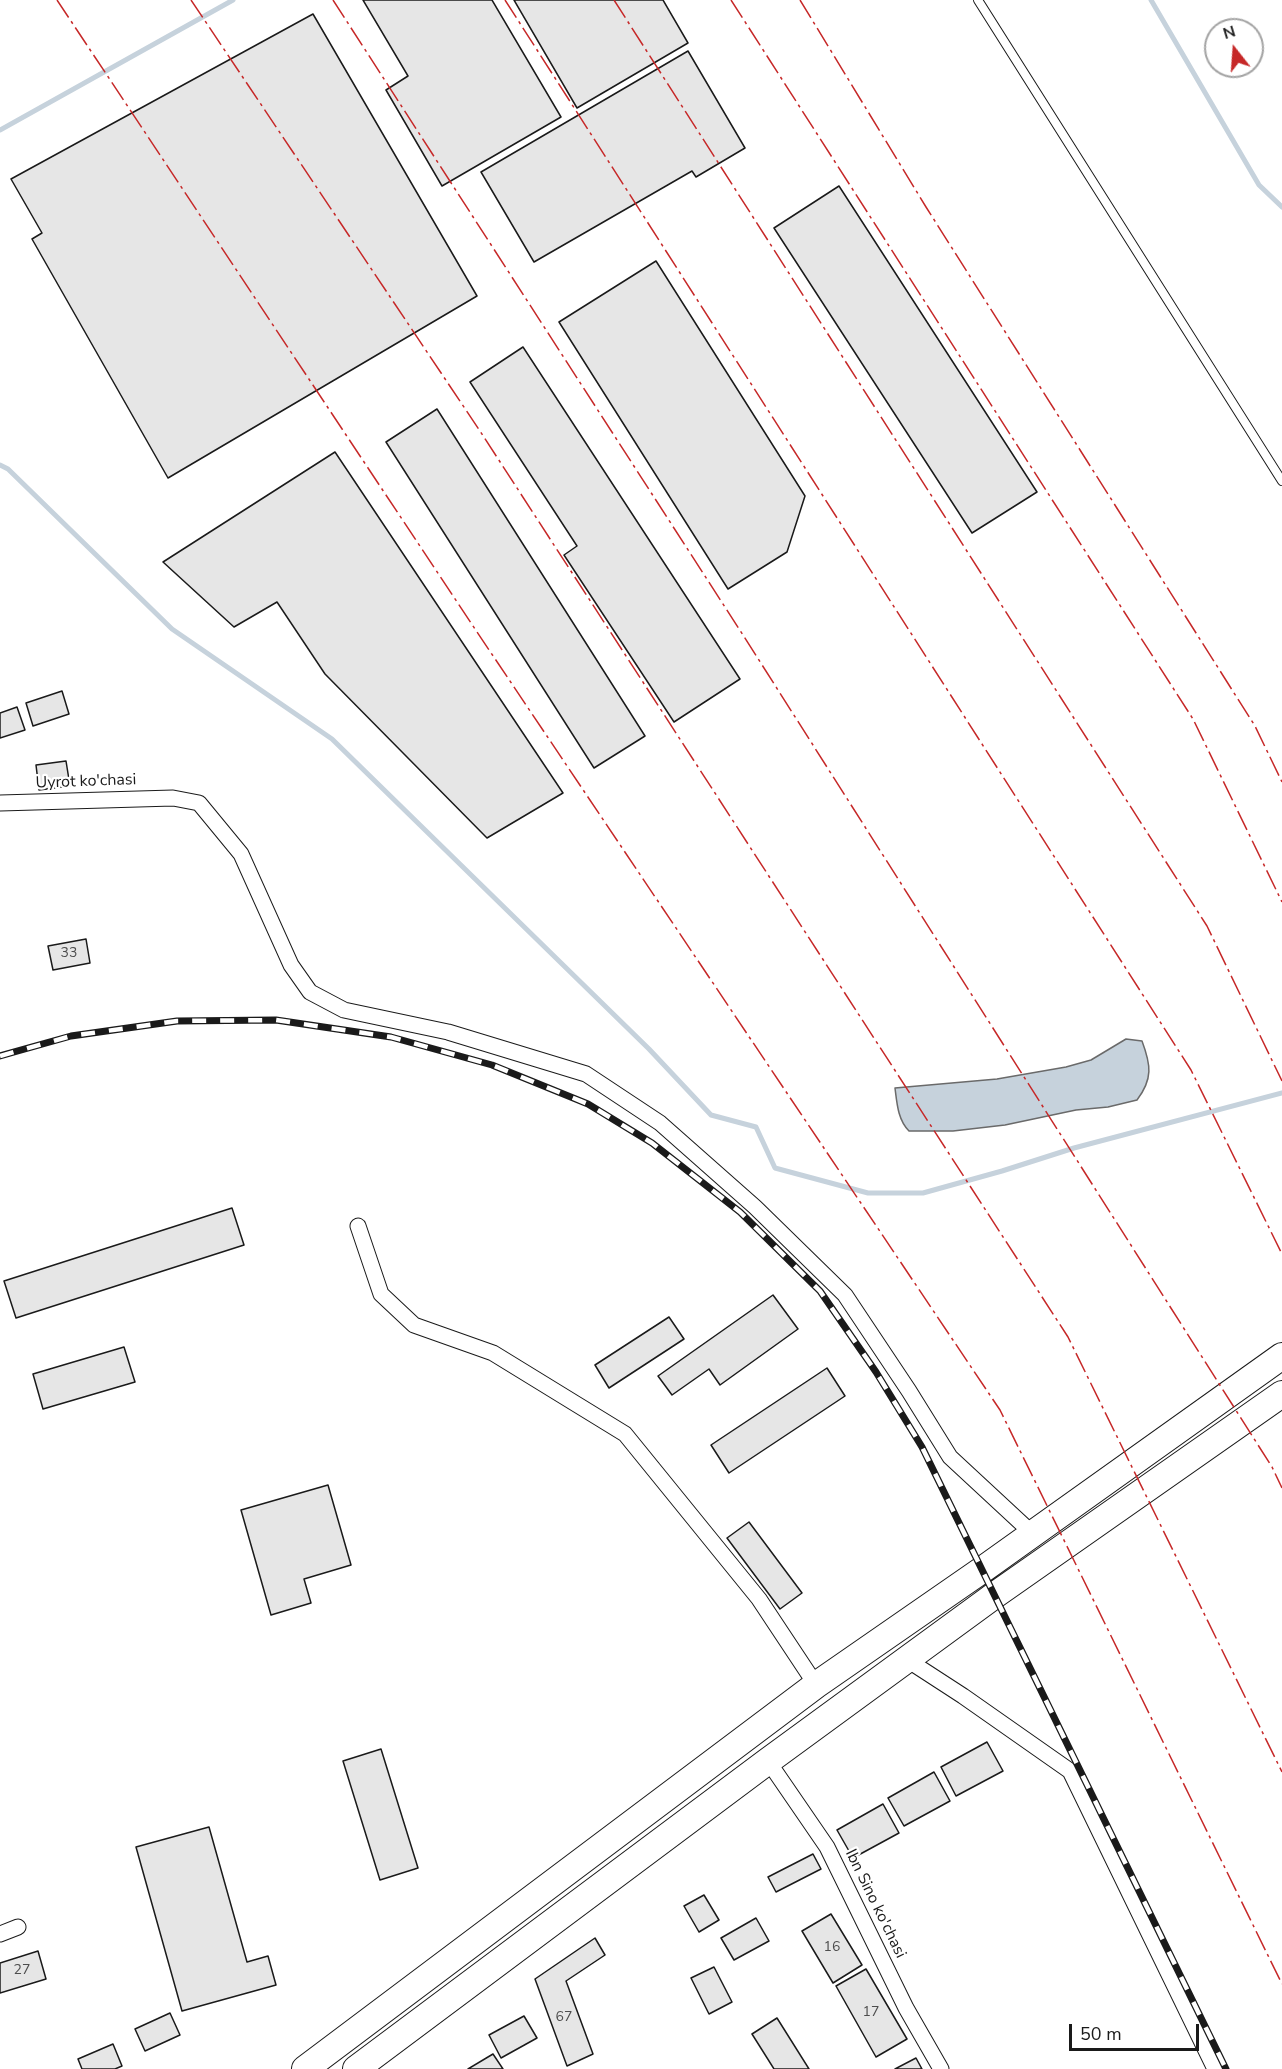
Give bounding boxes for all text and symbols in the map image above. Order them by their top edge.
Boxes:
north arrow [1204,18,1264,78]
text: N [1220,20,1238,45]
street label: Uyrot ko'chasi [35,771,137,793]
house number: 33 [61,946,77,962]
street label: Ibn Sino ko'chasi [840,1846,910,1962]
house number: 16 [824,1940,840,1956]
house number: 27 [14,1963,30,1979]
house number: 17 [863,2005,879,2021]
house number: 67 [556,2010,572,2026]
scale bar [1072,2012,1202,2050]
text: 50 m [1080,2022,1122,2046]

